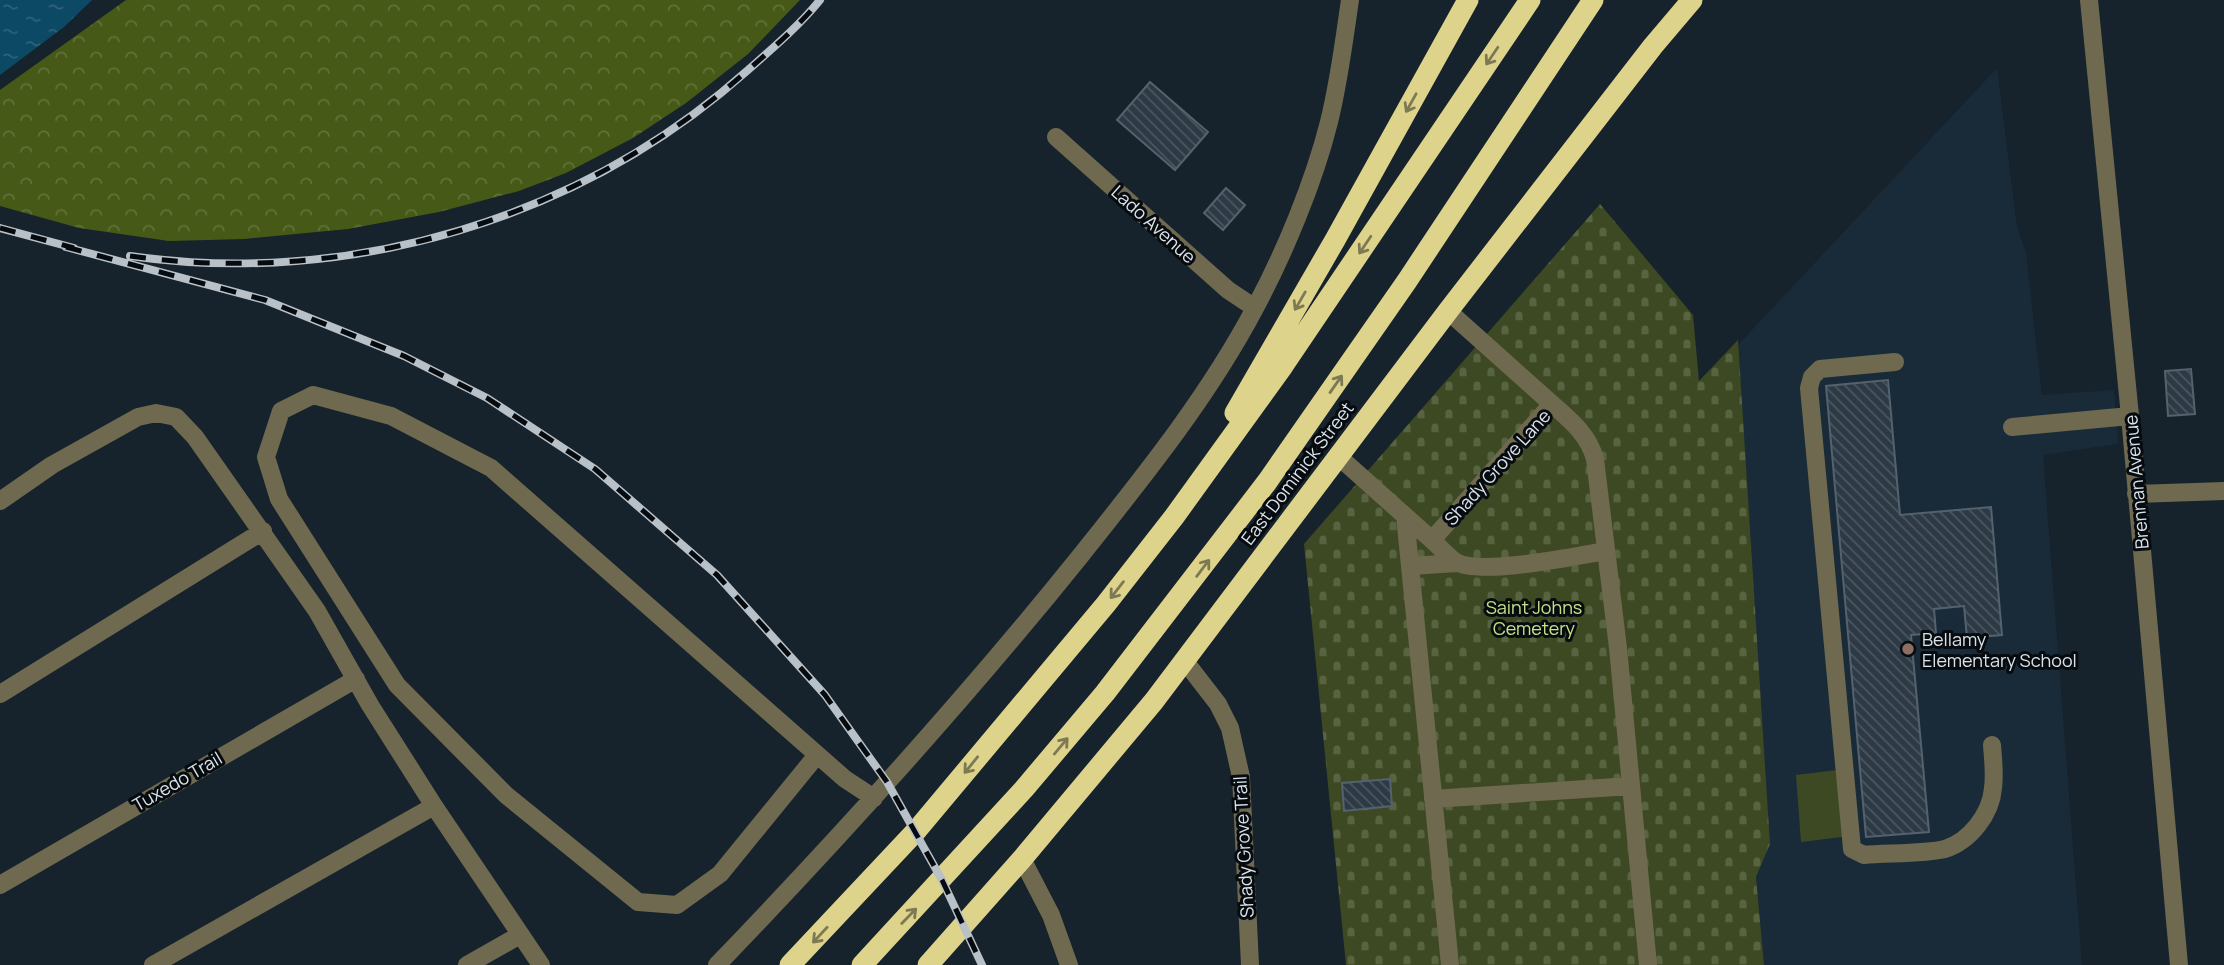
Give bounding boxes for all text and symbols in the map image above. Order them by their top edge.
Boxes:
one-way arrow [1485,46,1499,66]
one-way arrow [1404,92,1418,112]
street label: Lado Avenue [1107,180,1201,268]
one-way arrow [1358,235,1372,254]
one-way arrow [1293,290,1306,311]
one-way arrow [1329,375,1343,394]
street label: East Dominick Street [1235,397,1359,549]
street label: Shady Grove Lane [1439,404,1555,530]
street label: Brennan Avenue [2118,414,2154,550]
one-way arrow [1195,559,1210,578]
one-way arrow [1109,581,1124,599]
park label: Saint Johns Cemetery [1486,595,1582,640]
place label: Bellamy Elementary School [1922,627,2077,672]
marker: Bellamy Elementary School [1900,641,1916,657]
one-way arrow [1053,737,1069,755]
street label: Tuxedo Trail [128,746,226,816]
one-way arrow [963,755,978,773]
street label: Shady Grove Trail [1227,775,1259,919]
one-way arrow [901,907,918,924]
one-way arrow [811,926,828,943]

